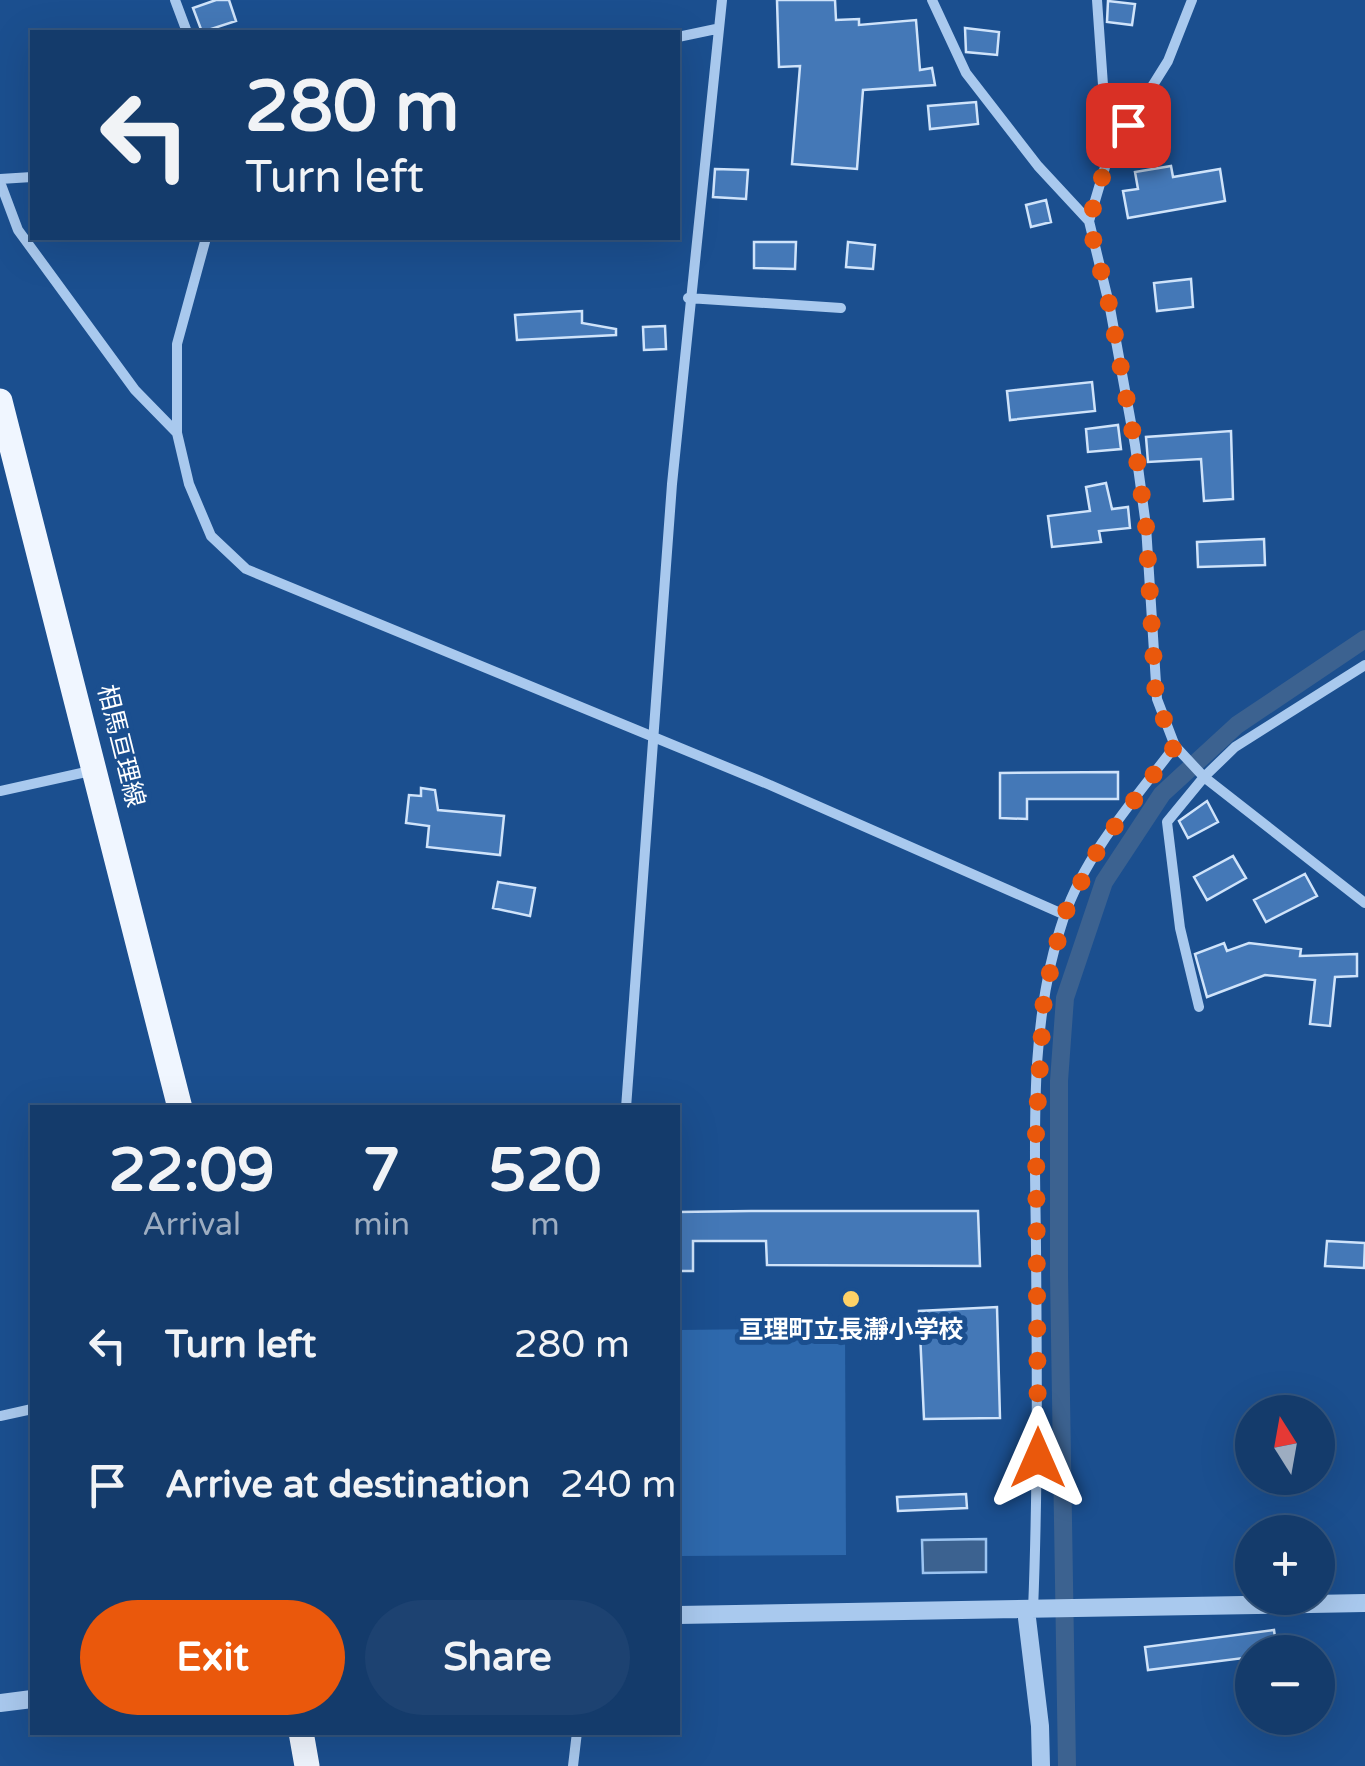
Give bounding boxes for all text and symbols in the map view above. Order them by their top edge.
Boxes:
text: 280 m [245,66,459,150]
icon: left [80,70,210,200]
pin [1086,83,1171,168]
icon: arrive [1101,98,1156,153]
text: Turn left [245,151,424,205]
street label: 相馬亘理線 [91,682,151,810]
text: 22:09 [108,1135,275,1207]
text: 7 [363,1135,400,1207]
text: 520 [488,1135,602,1207]
text: Arrival [142,1206,241,1244]
text: min [353,1206,410,1244]
text: m [530,1206,560,1244]
marker: 亘理町立長瀞小学校 [840,1288,862,1310]
place label: 亘理町立長瀞小学校 [738,1315,964,1345]
icon: left [80,1318,135,1373]
text: Turn left [165,1322,316,1368]
text: 280 m [514,1322,630,1368]
north arrow [1235,1395,1335,1495]
map controls [1235,1395,1335,1735]
position arrow [986,1406,1090,1510]
icon: arrive [80,1458,135,1513]
text: Arrive at destination [165,1462,530,1508]
text: 240 m [560,1462,676,1508]
button: + [1235,1515,1335,1615]
button: Exit [80,1600,345,1715]
button: Share [365,1600,630,1715]
button: − [1235,1635,1335,1735]

